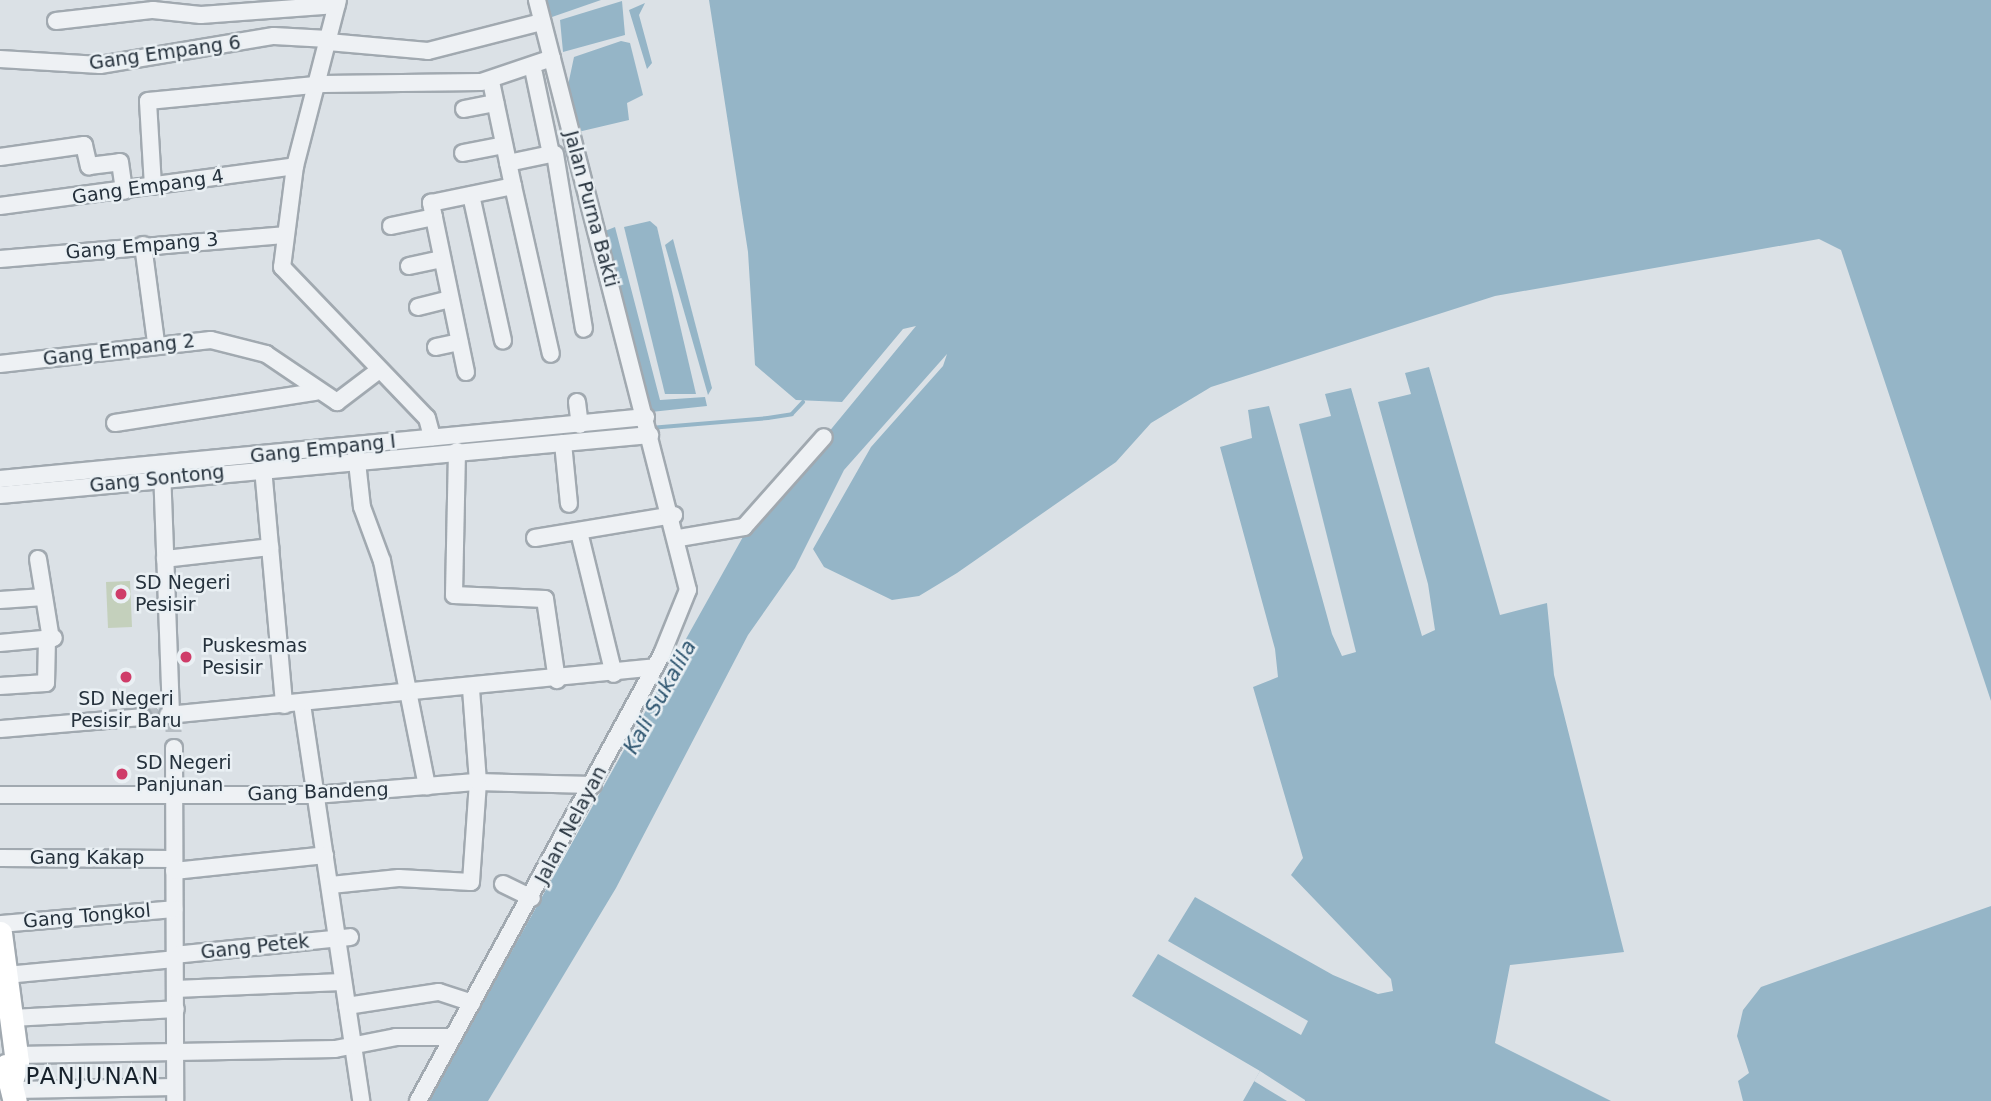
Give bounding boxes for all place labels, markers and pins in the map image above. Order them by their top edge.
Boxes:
place label: SD Negeri Pesisir [135,572,230,616]
marker: SD Negeri Pesisir [113,586,129,602]
place label: Puskesmas Pesisir [202,635,307,679]
marker: Puskesmas Pesisir [176,647,196,667]
marker: SD Negeri Pesisir Baru [118,669,134,685]
place label: SD Negeri Pesisir Baru [70,688,182,732]
place label: SD Negeri Panjunan [136,752,231,796]
marker: SD Negeri Panjunan [114,766,130,782]

